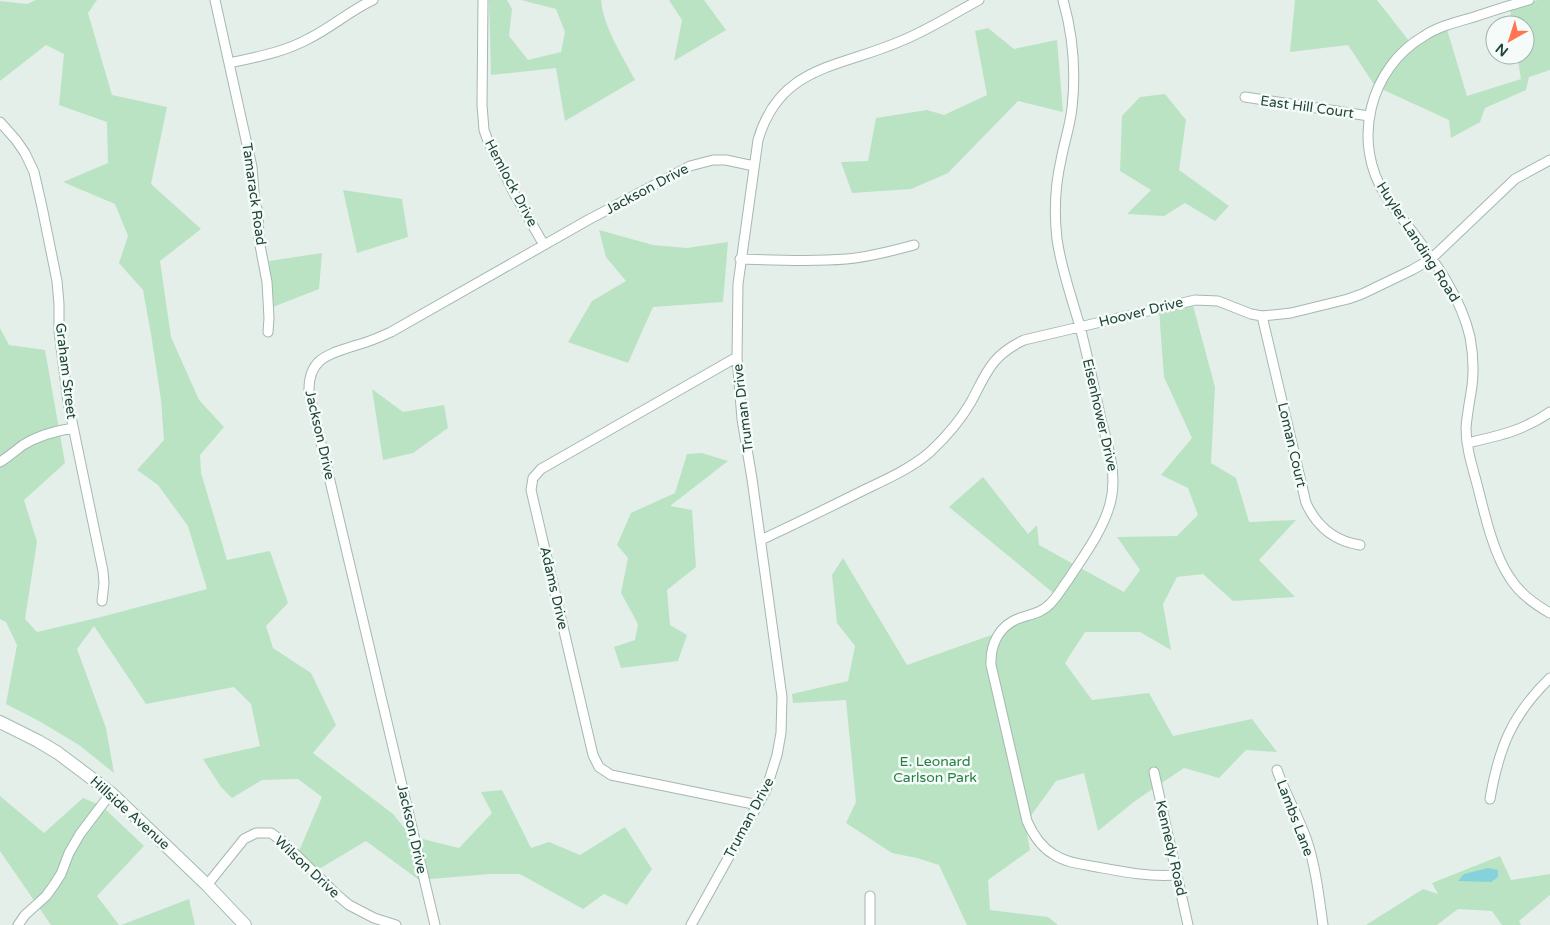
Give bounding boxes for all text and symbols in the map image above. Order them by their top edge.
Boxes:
north arrow [1485,15,1535,65]
text: N [1492,40,1512,60]
street label: East Hill Court [1259,92,1355,122]
street label: Hemlock Drive [481,136,541,230]
street label: Tamarack Road [238,142,270,246]
street label: Jackson Drive [603,160,691,218]
street label: Huyler Landing Road [1373,179,1463,305]
street label: Hoover Drive [1097,293,1185,331]
street label: Graham Street [52,322,80,421]
street label: Eisenhower Drive [1079,357,1121,473]
street label: Truman Drive [729,363,757,453]
street label: Jackson Drive [301,389,339,481]
street label: Loman Court [1274,401,1310,490]
street label: Adams Drive [536,545,572,631]
park label: E. Leonard Carlson Park [893,753,977,786]
street label: Hillside Avenue [87,773,173,853]
street label: Truman Drive [721,775,777,861]
street label: Lambs Lane [1273,777,1317,859]
street label: Jackson Drive [393,783,431,875]
street label: Kennedy Road [1152,799,1190,897]
street label: Wilson Drive [271,833,343,902]

